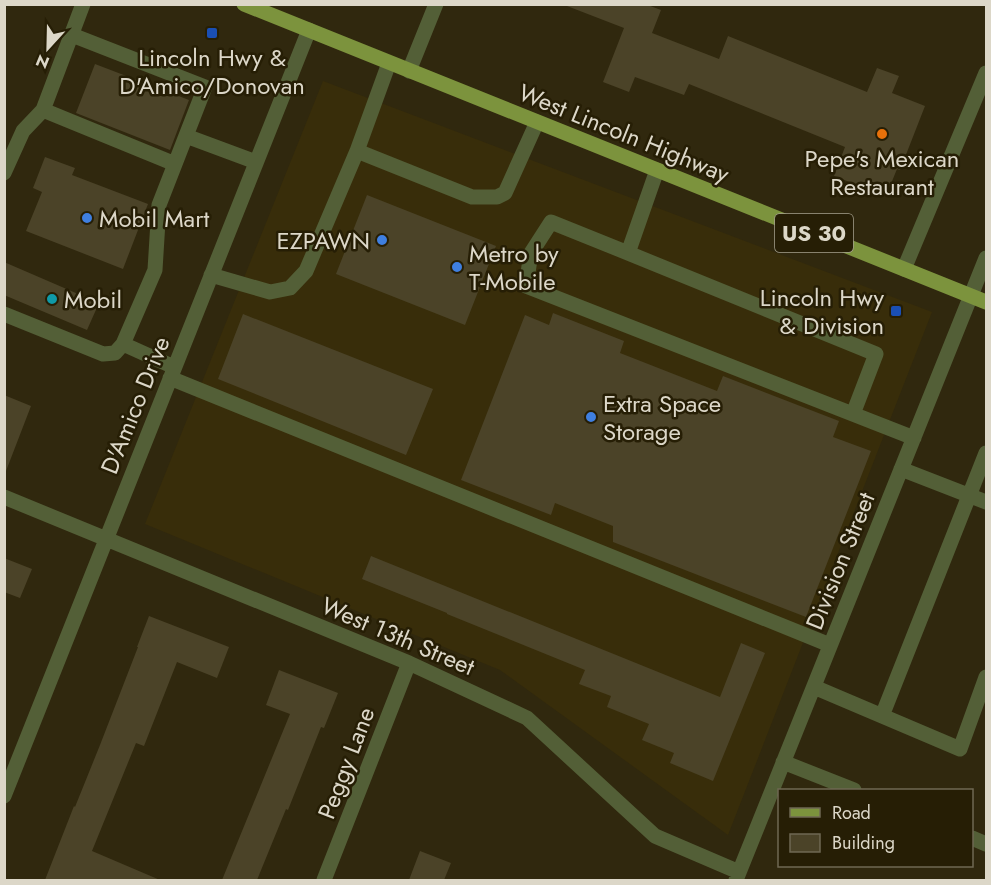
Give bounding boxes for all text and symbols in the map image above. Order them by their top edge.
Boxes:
north arrow [18,18,78,78]
marker: Lincoln Hwy & D'Amico/Donovan [205,26,219,40]
place label: Lincoln Hwy & D'Amico/Donovan [119,40,305,103]
text: N [32,48,53,74]
street label: West Lincoln Highway [513,75,735,191]
marker: Pepe's Mexican Restaurant [875,127,889,141]
place label: Pepe's Mexican Restaurant [805,141,959,204]
place label: Mobil Mart [99,201,209,236]
marker: Mobil Mart [80,211,94,225]
road number: US 30 [775,214,853,252]
place label: EZPAWN [276,223,370,258]
marker: EZPAWN [375,233,389,247]
place label: Metro by T-Mobile [469,236,559,299]
marker: Metro by T-Mobile [450,260,464,274]
place label: Lincoln Hwy & Division [760,280,884,343]
place label: Mobil [64,282,122,317]
marker: Mobil [45,292,59,306]
marker: Lincoln Hwy & Division [889,304,903,318]
street label: D'Amico Drive [92,331,178,479]
place label: Extra Space Storage [603,386,721,449]
marker: Extra Space Storage [584,410,598,424]
street label: Division Street [797,487,884,635]
street label: West 13th Street [316,588,480,684]
street label: Peggy Lane [309,702,383,824]
legend [778,789,973,867]
text: Road [832,800,871,826]
text: Building [832,830,895,856]

